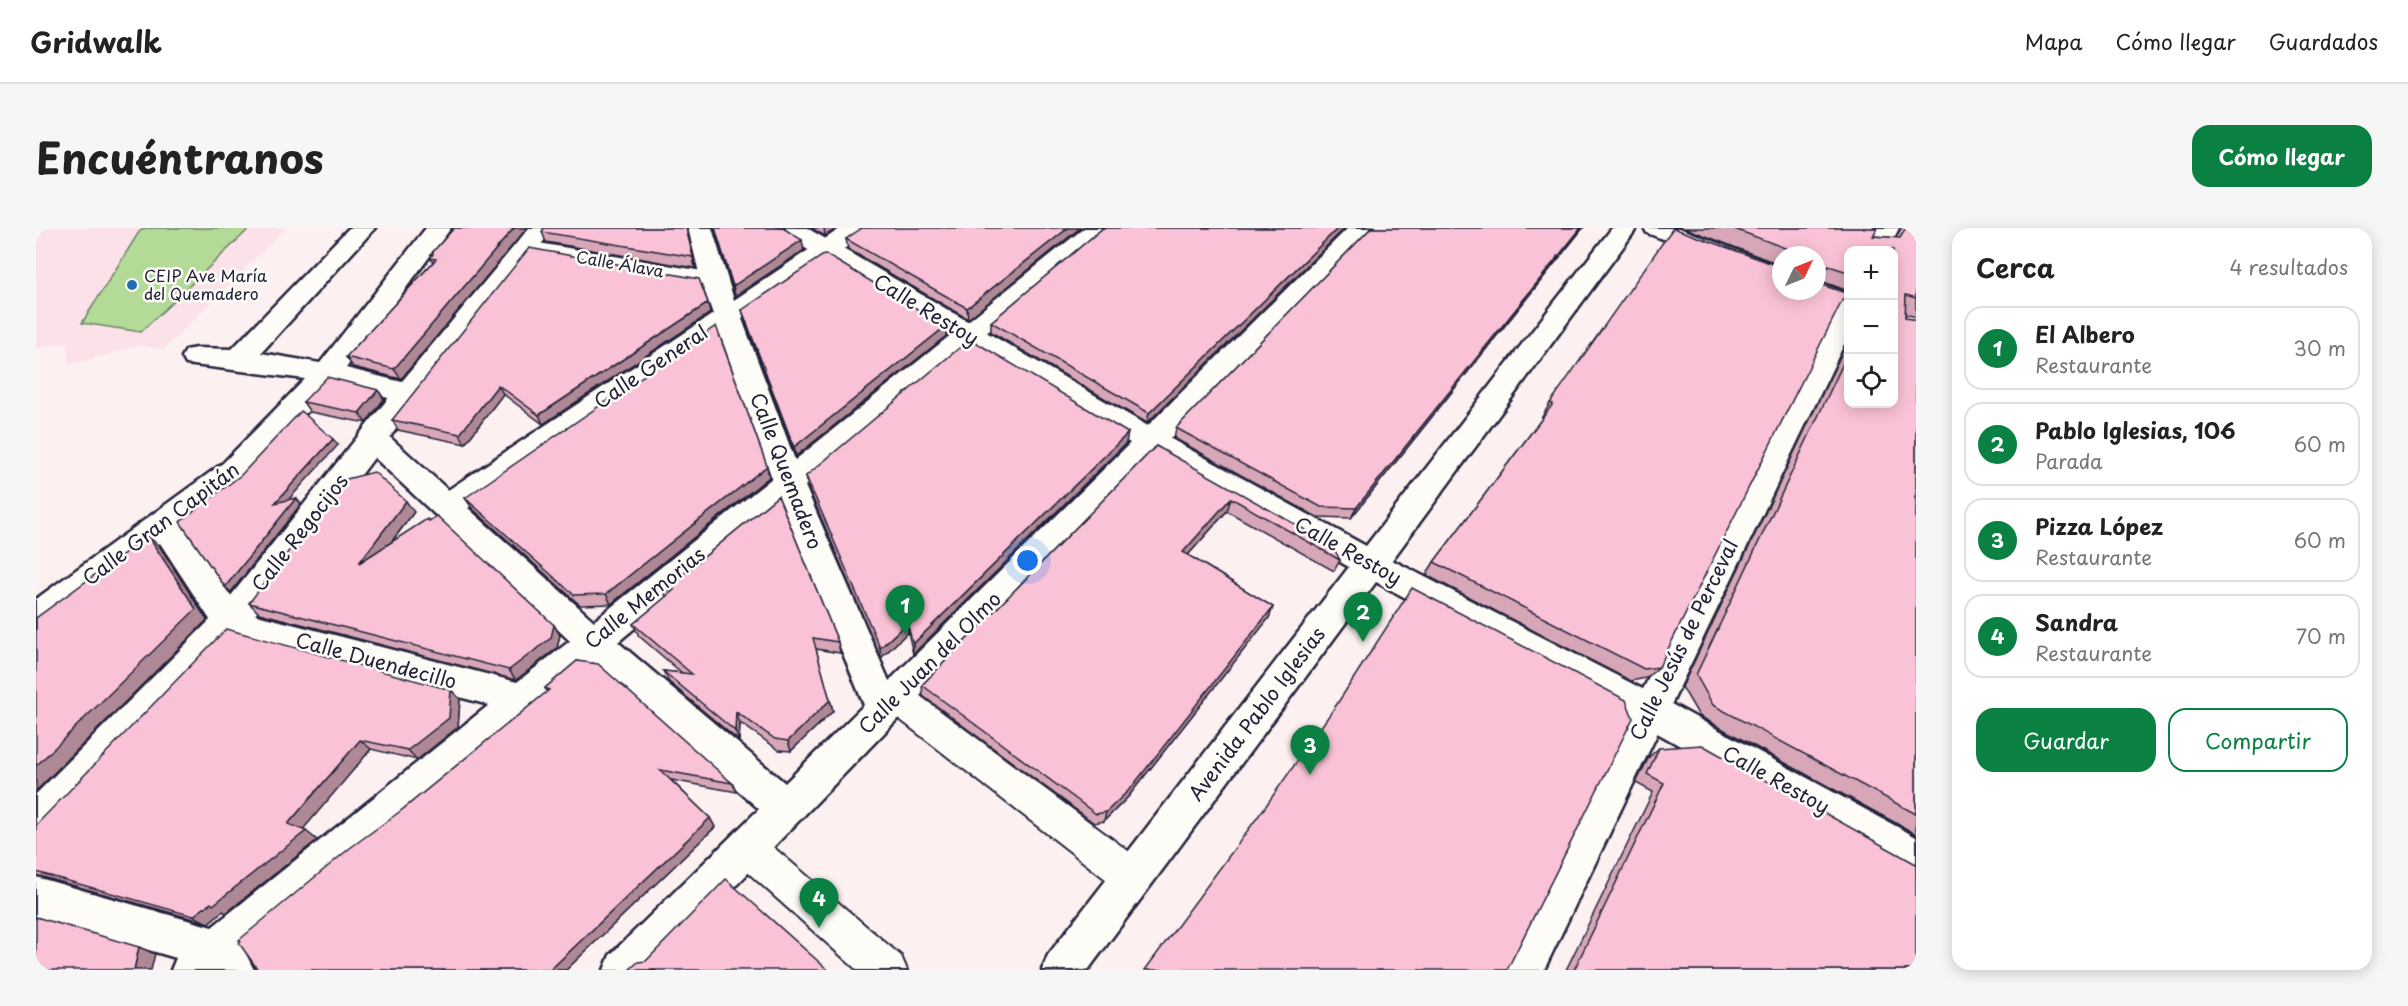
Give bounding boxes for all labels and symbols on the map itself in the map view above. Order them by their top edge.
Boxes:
street label: Calle Álava [574,243,666,283]
north arrow [1772,246,1826,300]
place label: CEIP Ave María del Quemadero [144,263,267,305]
street label: Calle Restoy [868,266,985,352]
marker: CEIP Ave María del Quemadero [125,278,139,292]
street label: Calle General [587,317,713,415]
street label: Calle Quemadero [743,388,831,553]
street label: Calle Gran Capitán [76,454,245,592]
street label: Calle Regocijos [244,467,355,598]
street label: Calle Restoy [1289,508,1408,592]
street label: Calle Jesús de Perceval [1621,534,1745,745]
street label: Calle Memorias [577,539,711,655]
your location [1013,546,1042,575]
street label: Calle Juan del Olmo [851,584,1007,740]
pin: 1 [886,586,924,635]
pin: 2 [1344,592,1382,642]
street label: Avenida Pablo Iglesias [1181,620,1332,807]
street label: Calle Duendecillo [292,624,460,696]
pin: 3 [1290,726,1330,775]
street label: Calle Restoy [1717,737,1836,821]
pin: 4 [800,878,838,928]

